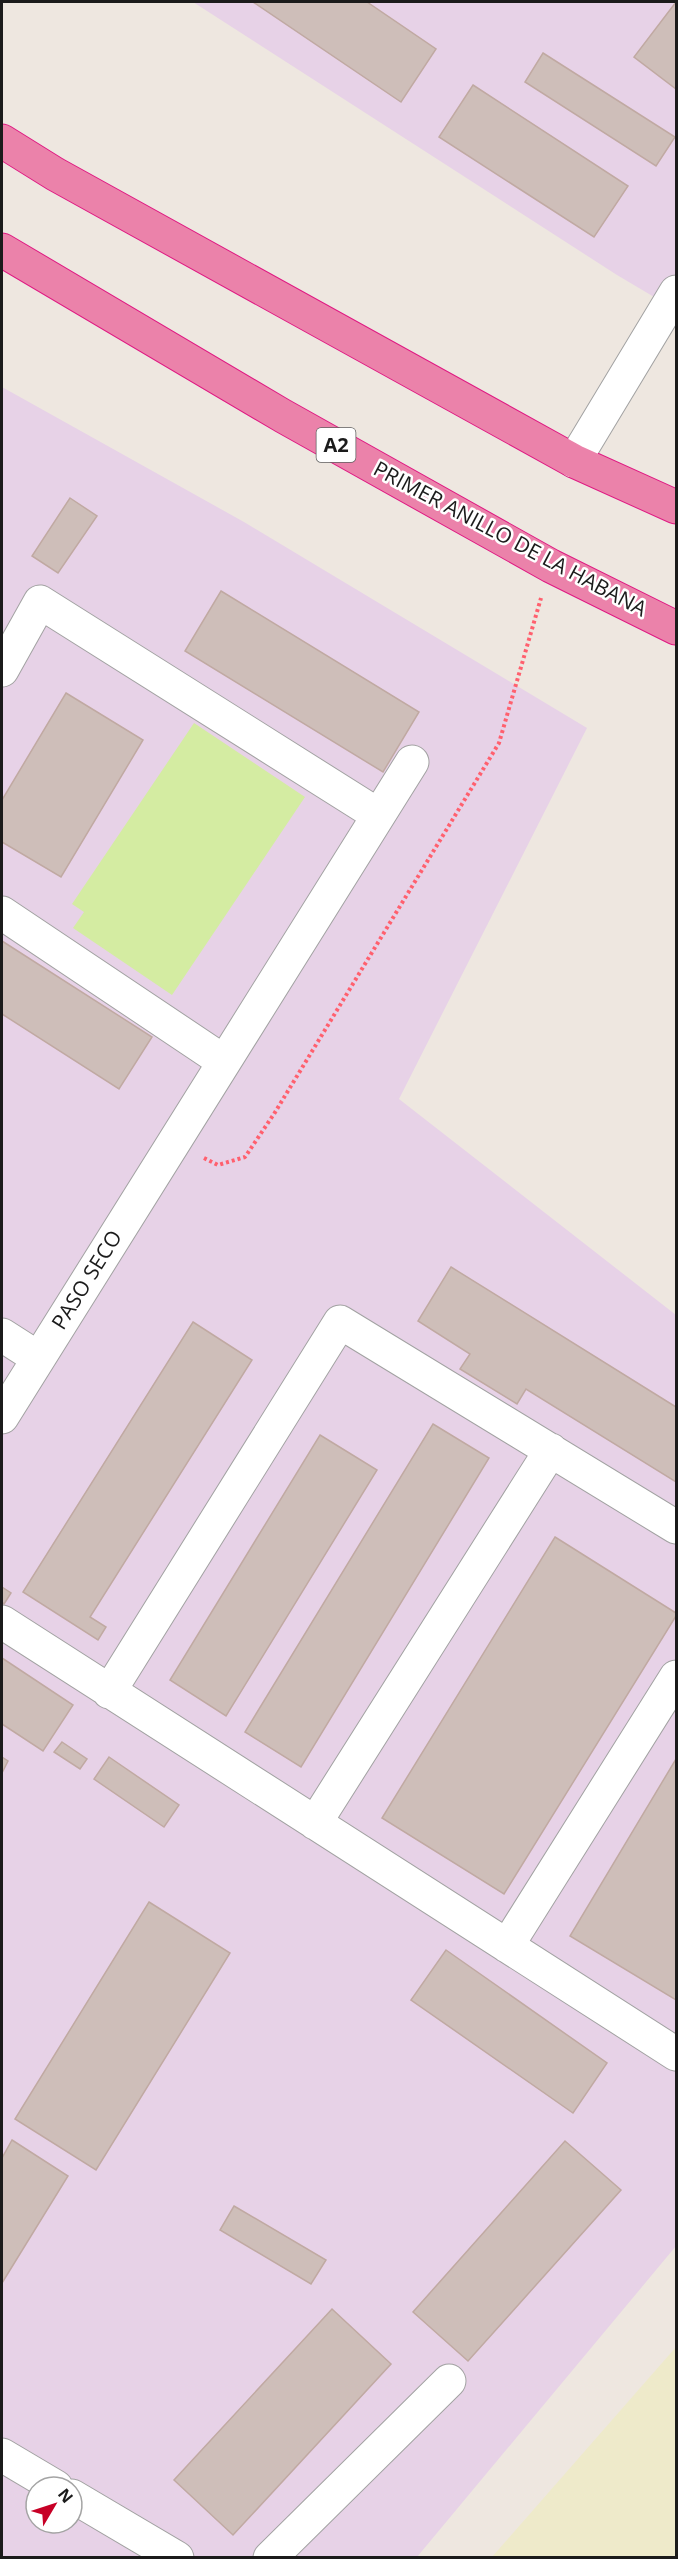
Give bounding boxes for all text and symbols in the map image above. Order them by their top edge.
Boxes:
road number: A2 [316,428,356,462]
street label: PRIMER ANILLO DE LA HABANA [369,454,653,623]
street label: PASO SECO [45,1225,128,1334]
north arrow [24,2475,84,2535]
text: N [53,2484,78,2508]

